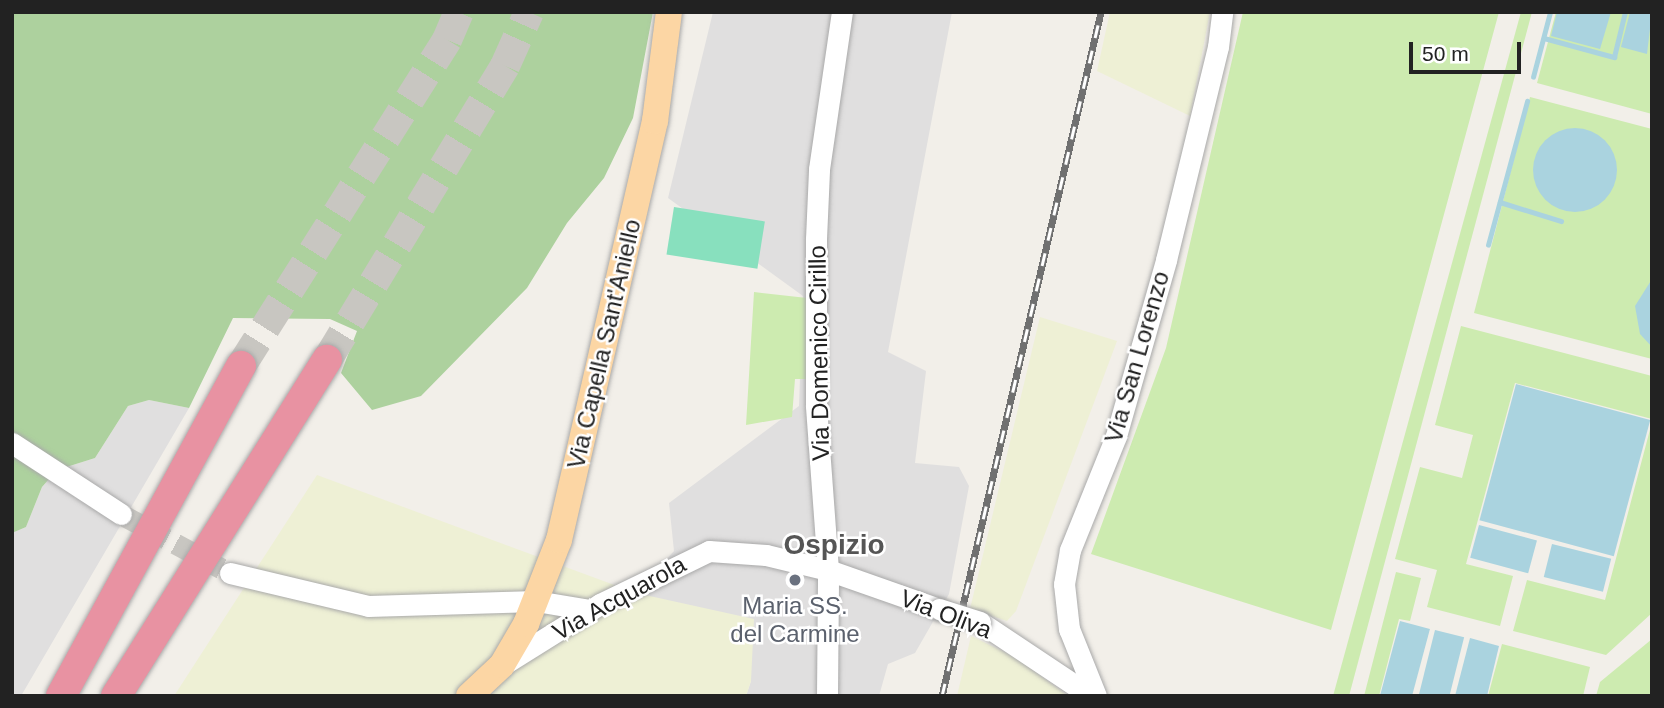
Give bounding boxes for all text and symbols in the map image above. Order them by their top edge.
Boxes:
scale bar [1412,28,1524,72]
text: 50 m [1422,42,1469,65]
street label: Via Capella Sant'Aniello [561,217,647,471]
street label: Via Domenico Cirillo [803,245,835,461]
street label: Via San Lorenzo [1099,268,1175,446]
district label: Ospizio [783,528,885,562]
street label: Via Acquarola [547,549,691,647]
marker: Maria SS. del Carmine [787,572,803,588]
street label: Via Oliva [896,583,996,645]
place label: Maria SS. del Carmine [730,592,860,648]

